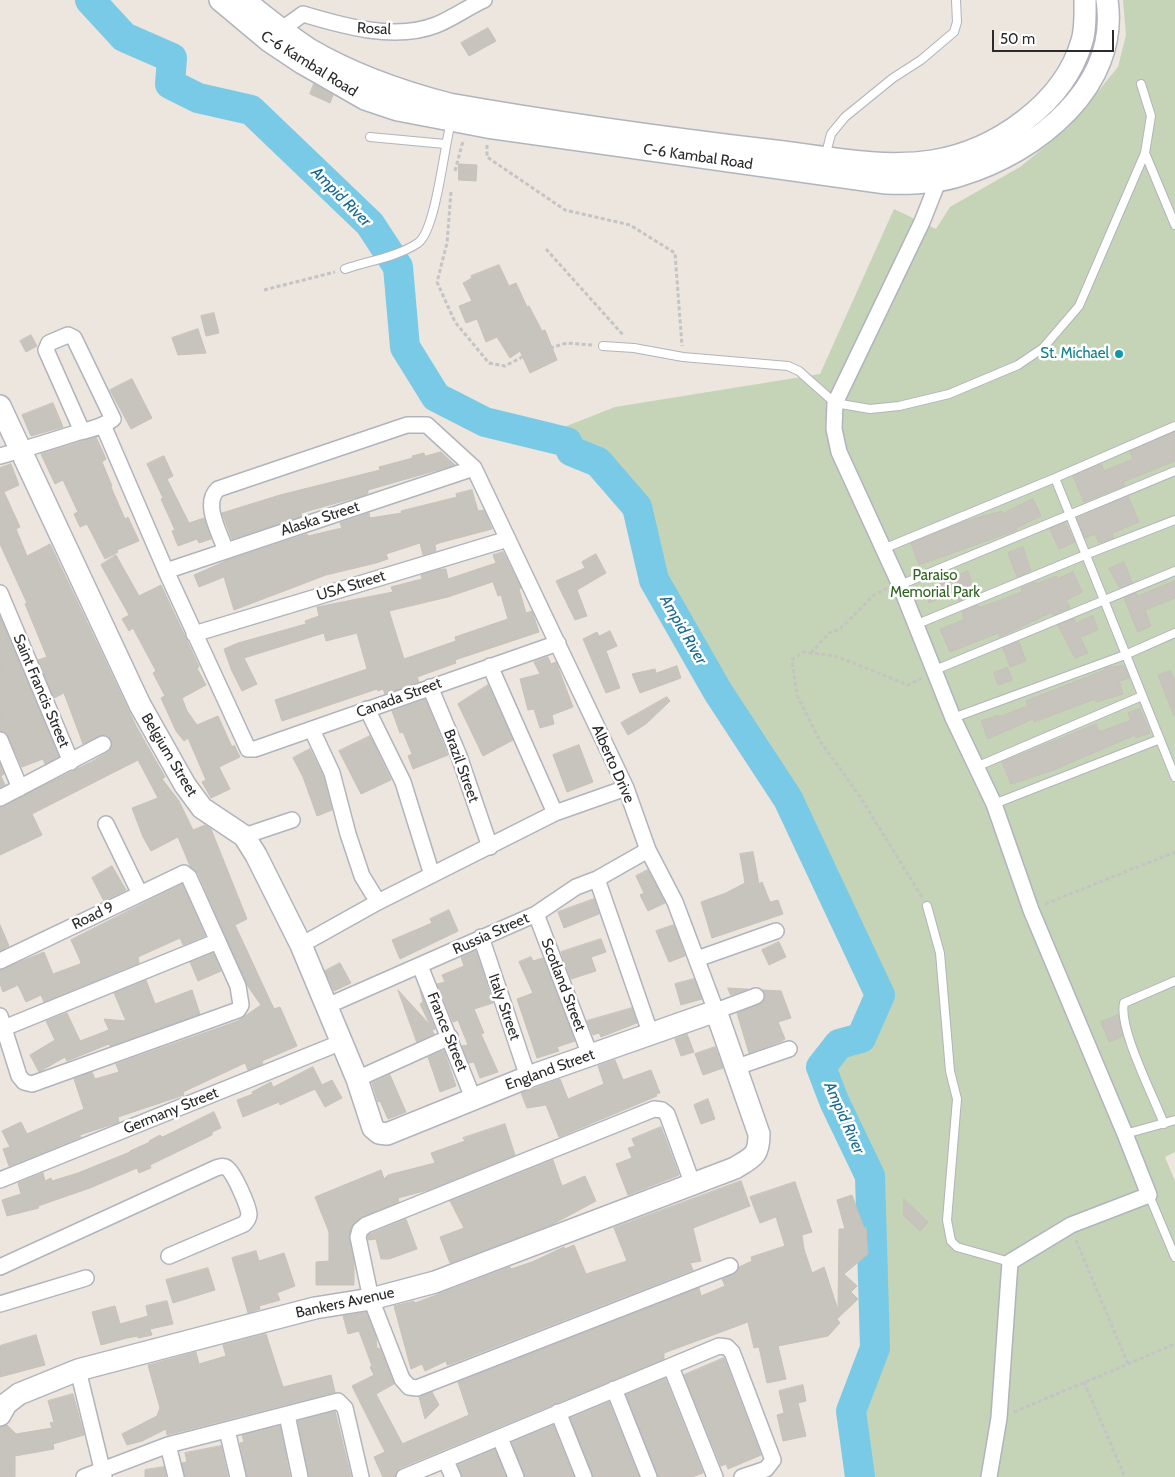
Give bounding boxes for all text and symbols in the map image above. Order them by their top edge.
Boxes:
street label: Rosal [357,19,391,39]
scale bar [995,20,1118,52]
street label: C-6 Kambal Road [257,27,361,101]
text: 50 m [1000,30,1035,48]
street label: C-6 Kambal Road [642,140,754,174]
water label: Ampid River [307,163,375,231]
place label: St. Michael [1040,345,1109,363]
marker: St. Michael [1113,348,1125,360]
street label: Alaska Street [278,498,362,540]
street label: USA Street [315,567,387,605]
park label: Paraiso Memorial Park [890,567,980,602]
water label: Ampid River [655,592,711,668]
street label: Saint Francis Street [9,632,73,750]
street label: Canada Street [354,674,444,722]
street label: Belgium Street [137,710,201,800]
street label: Alberto Drive [588,722,638,806]
street label: Brazil Street [439,727,483,805]
street label: Road 9 [69,898,117,934]
street label: Russia Street [450,909,532,959]
street label: Scotland Street [537,936,589,1034]
street label: Italy Street [484,972,524,1042]
street label: France Street [423,990,471,1074]
street label: England Street [503,1046,597,1094]
water label: Ampid River [820,1079,868,1157]
street label: Germany Street [121,1084,221,1138]
street label: Bankers Avenue [294,1284,396,1322]

